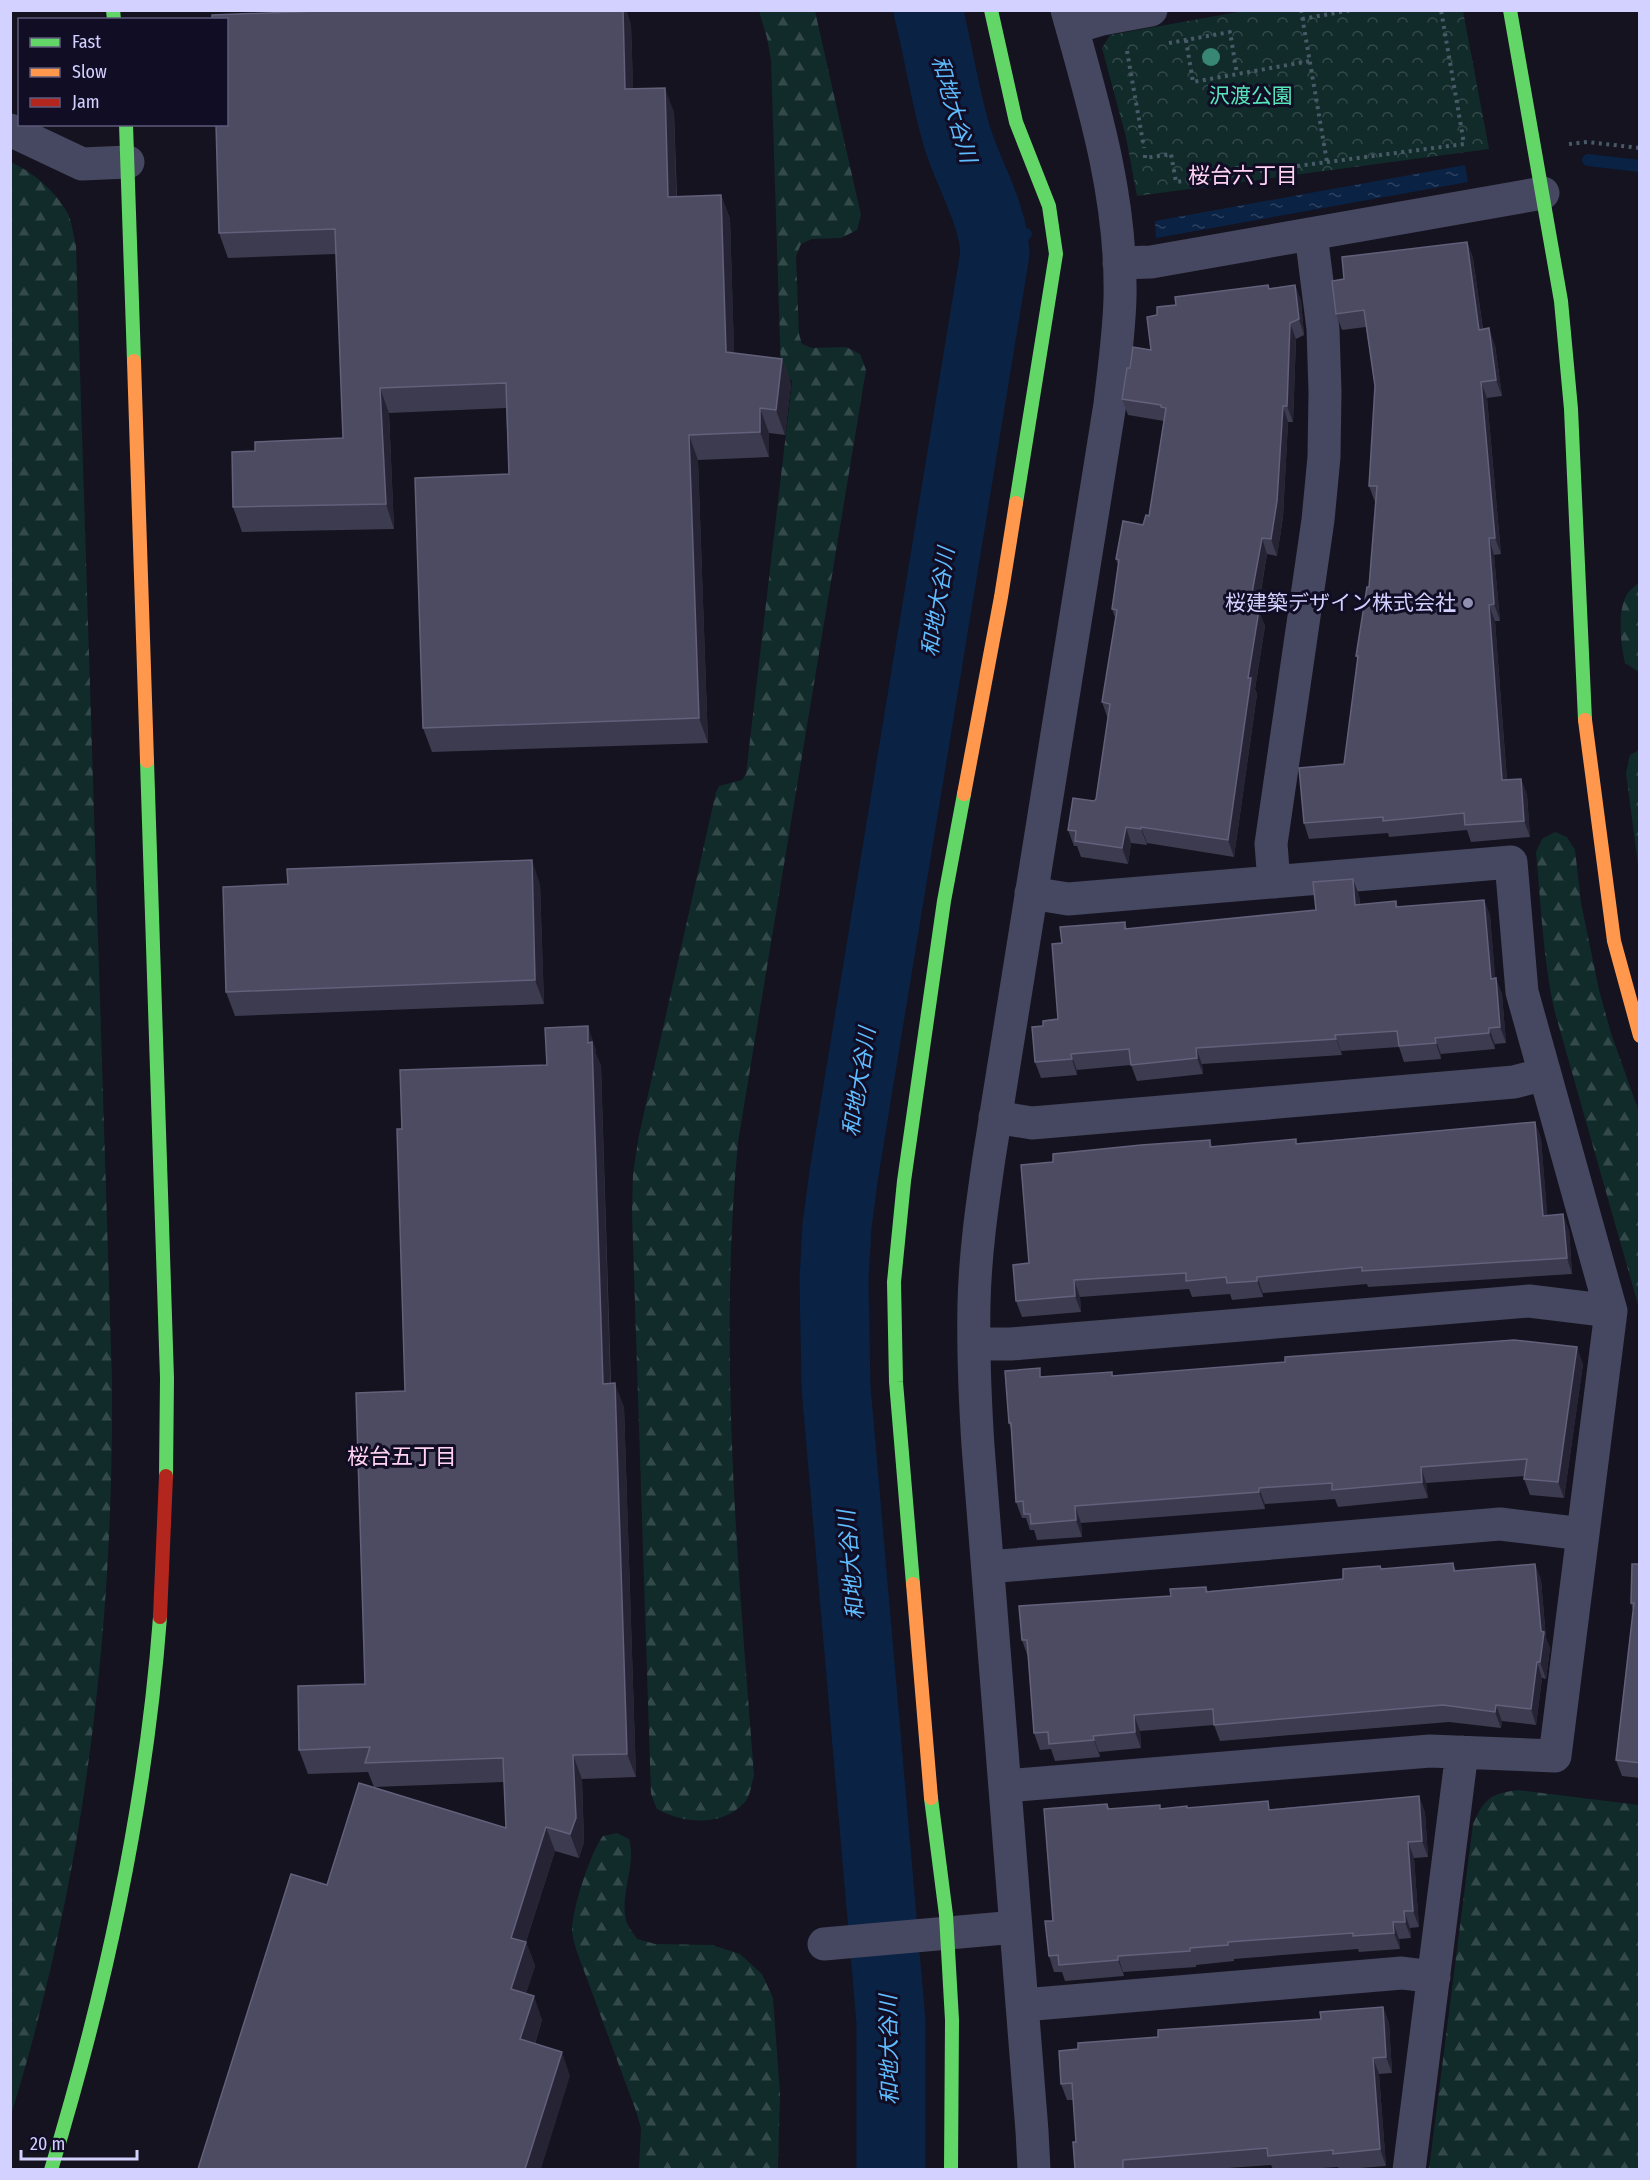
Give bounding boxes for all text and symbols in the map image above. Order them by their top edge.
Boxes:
legend [18,18,228,126]
text: Fast [72,31,101,53]
water label: 和地大谷川 [926,52,983,168]
text: Slow [72,61,107,83]
park label: 沢渡公園 [1209,83,1293,109]
text: Jam [72,91,100,113]
district label: 桜台六丁目 [1188,162,1298,189]
water label: 和地大谷川 [916,544,960,658]
place label: 桜建築デザイン株式会社 [1225,590,1456,616]
marker: 桜建築デザイン株式会社 [1461,596,1475,610]
water label: 和地大谷川 [837,1024,881,1138]
district label: 桜台五丁目 [347,1443,457,1470]
water label: 和地大谷川 [833,1507,869,1621]
water label: 和地大谷川 [875,1993,903,2105]
scale bar [21,2123,136,2161]
text: 20 m [30,2133,65,2155]

